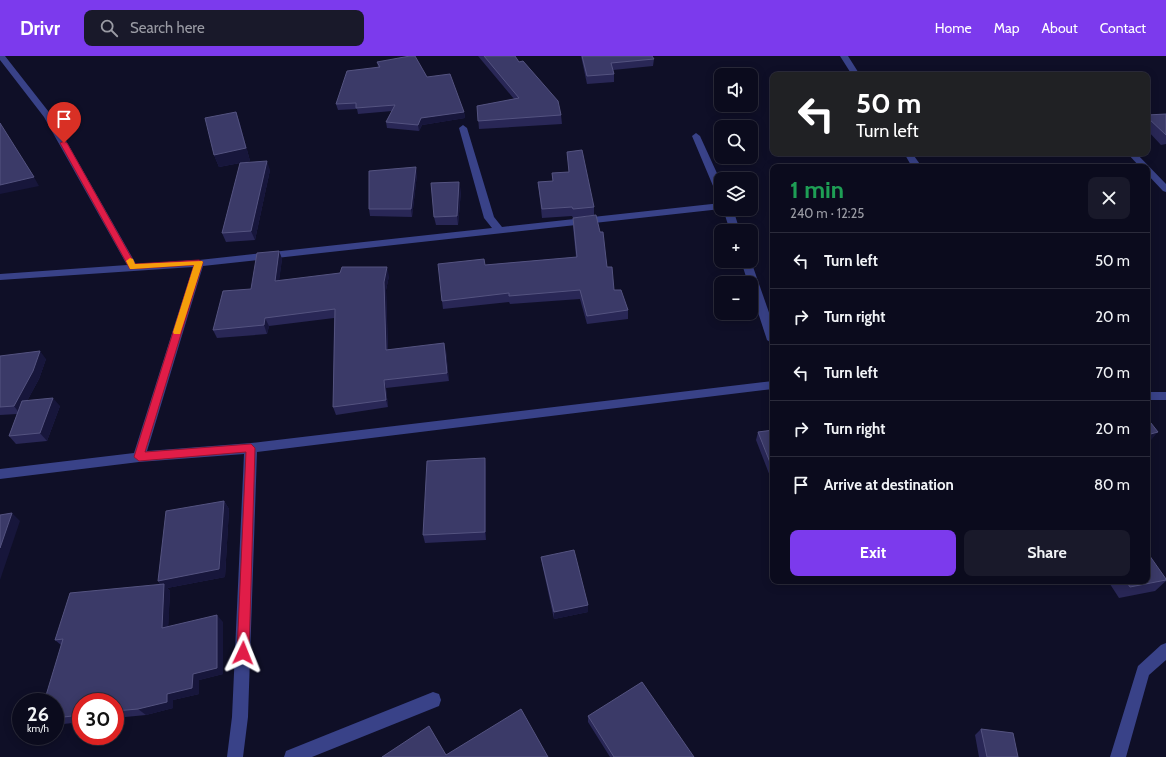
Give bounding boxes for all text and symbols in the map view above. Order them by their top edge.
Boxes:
search box [84,10,364,46]
text: Drivr [20,17,60,40]
icon: search [98,17,120,39]
text: Search here [130,19,205,37]
text: Home [935,19,972,37]
text: Map [994,19,1019,37]
text: About [1041,19,1078,37]
text: Contact [1100,19,1146,37]
map controls [714,68,758,320]
button: sound [714,68,758,112]
text: 50 m [856,86,921,120]
icon: left [790,88,842,140]
pin [47,102,81,143]
icon: arrive [53,108,75,130]
button: search [714,120,758,164]
text: Turn left [856,120,919,142]
button: layers [714,172,758,216]
text: 1 min [790,175,844,204]
button: close [1088,177,1130,219]
text: 240 m · 12:25 [790,205,864,221]
button: + [714,224,758,268]
icon: left [790,250,812,272]
text: Turn left [824,252,878,270]
text: 50 m [1095,252,1130,270]
button: − [714,276,758,320]
icon: right [790,306,812,328]
text: Turn right [824,308,885,326]
text: 20 m [1095,308,1130,326]
icon: left [790,362,812,384]
text: Turn left [824,364,878,382]
text: 70 m [1096,364,1130,382]
icon: right [790,418,812,440]
text: Turn right [824,420,885,438]
text: 20 m [1095,420,1130,438]
icon: arrive [790,474,812,496]
text: Arrive at destination [824,476,954,494]
text: 80 m [1094,476,1130,494]
button: Exit [790,530,956,576]
button: Share [964,530,1130,576]
position arrow [222,632,264,674]
speed limit sign: 30 [72,693,124,745]
text: 26 [27,702,49,726]
text: km/h [27,722,49,735]

